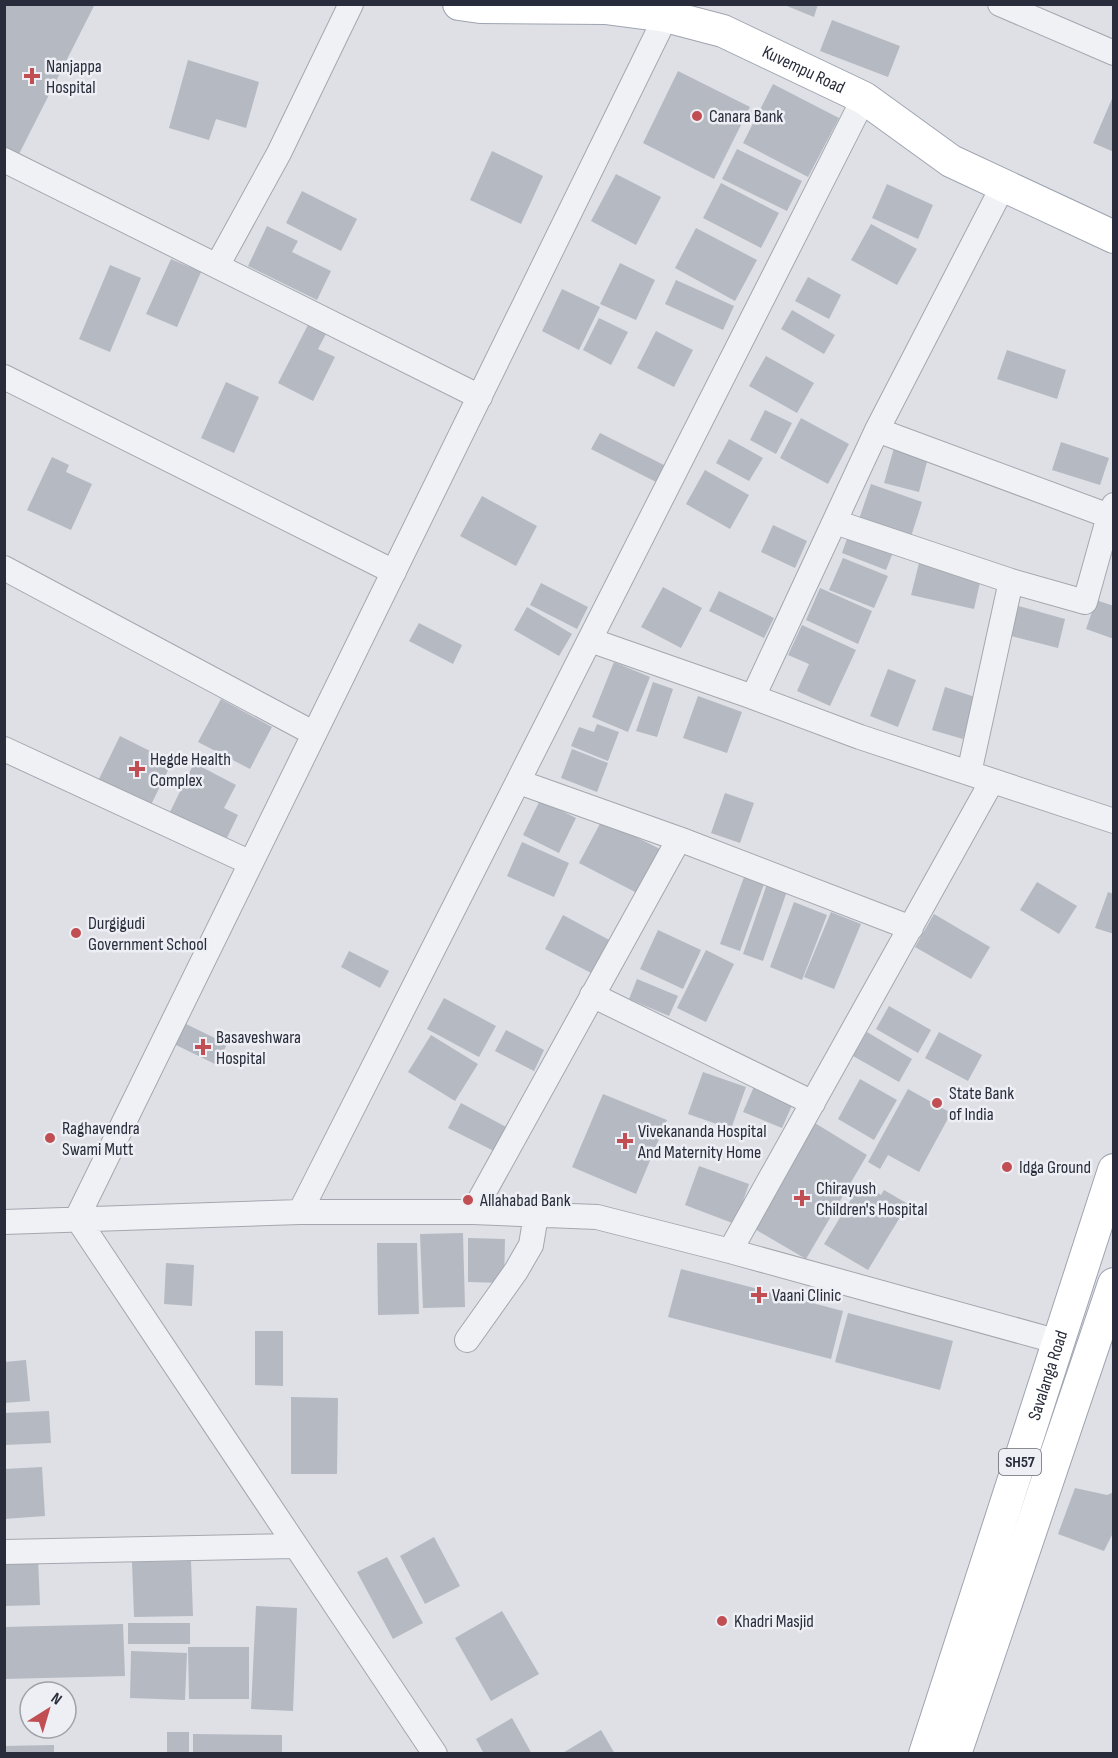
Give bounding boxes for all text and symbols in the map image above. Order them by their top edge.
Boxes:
street label: Kuvempu Road [759,41,848,98]
place label: Nanjappa Hospital [46,56,102,98]
marker: Nanjappa Hospital [23,67,41,85]
place label: Canara Bank [709,106,783,127]
marker: Canara Bank [690,109,704,123]
place label: Hegde Health Complex [150,749,231,791]
marker: Hegde Health Complex [128,760,146,778]
place label: Durgigudi Government School [88,913,207,955]
marker: Durgigudi Government School [69,926,83,940]
place label: Basaveshwara Hospital [216,1027,301,1069]
marker: Basaveshwara Hospital [194,1038,212,1056]
place label: State Bank of India [949,1083,1014,1125]
marker: State Bank of India [930,1096,944,1110]
place label: Raghavendra Swami Mutt [62,1118,140,1160]
place label: Vivekananda Hospital And Maternity Home [637,1121,767,1163]
marker: Raghavendra Swami Mutt [43,1131,57,1145]
marker: Vivekananda Hospital And Maternity Home [616,1132,634,1150]
place label: Idga Ground [1019,1157,1091,1178]
marker: Idga Ground [1000,1160,1014,1174]
place label: Chirayush Children's Hospital [816,1178,928,1220]
marker: Chirayush Children's Hospital [793,1189,811,1207]
place label: Allahabad Bank [479,1190,571,1211]
marker: Allahabad Bank [461,1193,475,1207]
place label: Vaani Clinic [772,1285,841,1306]
marker: Vaani Clinic [750,1286,768,1304]
street label: Savalanga Road [1023,1328,1072,1423]
road number: SH57 [999,1449,1041,1475]
place label: Khadri Masjid [734,1611,814,1632]
marker: Khadri Masjid [715,1614,729,1628]
north arrow [18,1680,78,1740]
text: N [47,1689,65,1709]

